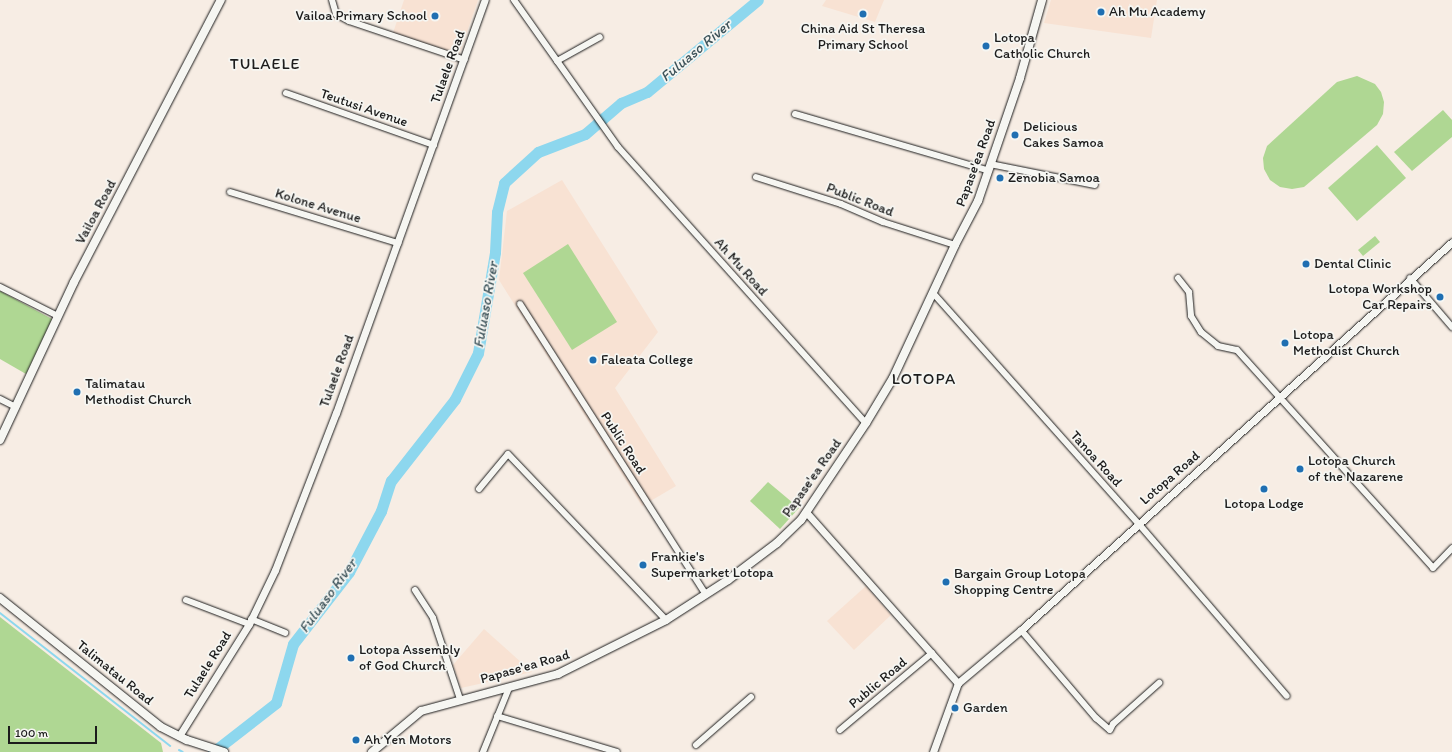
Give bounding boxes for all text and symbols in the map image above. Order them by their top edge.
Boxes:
place label: Ah Mu Academy [1109,4,1206,20]
marker: Ah Mu Academy [1096,7,1106,17]
place label: Vailoa Primary School [297,8,427,24]
marker: China Aid St Theresa Primary School [858,9,868,19]
marker: Vailoa Primary School [430,11,440,21]
water label: Fuluaso River [657,16,735,86]
place label: China Aid St Theresa Primary School [801,21,925,54]
street label: Tulaele Road [427,28,469,106]
place label: Lotopa Catholic Church [994,30,1091,62]
marker: Lotopa Catholic Church [981,41,991,51]
district label: TULAELE [230,54,300,74]
street label: Teutusi Avenue [318,85,410,131]
street label: Papase'ea Road [952,117,1000,209]
place label: Delicious Cakes Samoa [1023,119,1104,152]
marker: Delicious Cakes Samoa [1010,130,1020,140]
place label: Zenobia Samoa [1008,170,1100,186]
marker: Zenobia Samoa [995,173,1005,183]
street label: Vailoa Road [72,177,120,247]
street label: Public Road [824,180,896,220]
street label: Kolone Avenue [273,185,363,227]
street label: Ah Mu Road [711,235,771,299]
place label: Dental Clinic [1314,256,1391,272]
marker: Dental Clinic [1301,259,1311,269]
water label: Fuluaso River [470,261,502,349]
place label: Lotopa Workshop Car Repairs [1329,281,1432,314]
marker: Lotopa Workshop Car Repairs [1435,292,1445,302]
place label: Lotopa Methodist Church [1293,327,1400,360]
street label: Tulaele Road [316,332,358,410]
marker: Lotopa Methodist Church [1280,338,1290,348]
place label: Faleata College [601,352,693,368]
marker: Faleata College [588,355,598,365]
district label: LOTOPA [891,369,957,389]
place label: Talimatau Methodist Church [85,376,192,408]
marker: Talimatau Methodist Church [72,387,82,397]
street label: Public Road [597,409,649,477]
street label: Tanoa Road [1067,428,1125,490]
street label: Papase'ea Road [779,436,845,520]
street label: Lotopa Road [1137,447,1203,509]
place label: Lotopa Church of the Nazarene [1308,453,1403,486]
marker: Lotopa Church of the Nazarene [1295,464,1305,474]
marker: Lotopa Lodge [1259,484,1269,494]
place label: Lotopa Lodge [1224,496,1304,512]
place label: Frankie's Supermarket Lotopa [651,549,773,582]
water label: Fuluaso River [295,556,361,636]
marker: Frankie's Supermarket Lotopa [638,560,648,570]
place label: Bargain Group Lotopa Shopping Centre [954,566,1085,598]
marker: Bargain Group Lotopa Shopping Centre [941,577,951,587]
street label: Tulaele Road [181,628,235,702]
street label: Talimatau Road [73,637,157,709]
place label: Lotopa Assembly of God Church [359,642,461,674]
street label: Papase'ea Road [479,646,571,688]
marker: Lotopa Assembly of God Church [346,653,356,663]
street label: Public Road [846,654,910,712]
place label: Garden [963,700,1008,716]
marker: Garden [950,703,960,713]
scale bar [10,718,99,744]
text: 100 m [15,726,48,740]
place label: Ah Yen Motors [364,732,451,748]
marker: Ah Yen Motors [351,735,361,745]

